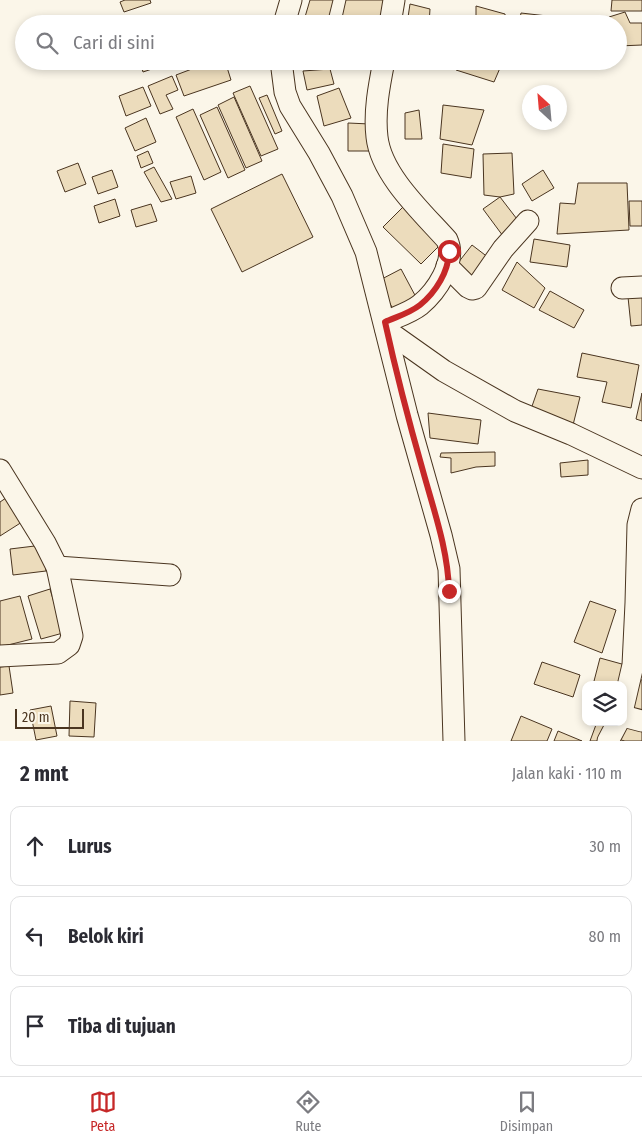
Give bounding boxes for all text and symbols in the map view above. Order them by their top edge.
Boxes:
search box [15,15,627,70]
icon: search [33,29,61,57]
text: Cari di sini [73,31,155,54]
north arrow [522,85,567,130]
route start [438,240,461,263]
route end [438,580,461,603]
map controls [582,681,627,726]
button: layers [582,681,627,726]
scale bar [15,706,84,729]
text: 20 m [22,709,50,726]
text: 2 mnt [20,761,69,787]
text: Jalan kaki · 110 m [512,764,622,783]
icon: ahead [21,832,49,860]
text: Lurus [68,835,112,858]
text: 30 m [589,837,621,856]
icon: left [21,922,49,950]
text: Belok kiri [68,925,144,948]
text: 80 m [589,927,621,946]
icon: arrive [21,1012,49,1040]
text: Tiba di tujuan [68,1015,176,1038]
tab: Peta [89,1088,117,1135]
tab: Rute [294,1088,322,1135]
tab: Disimpan [500,1088,553,1135]

